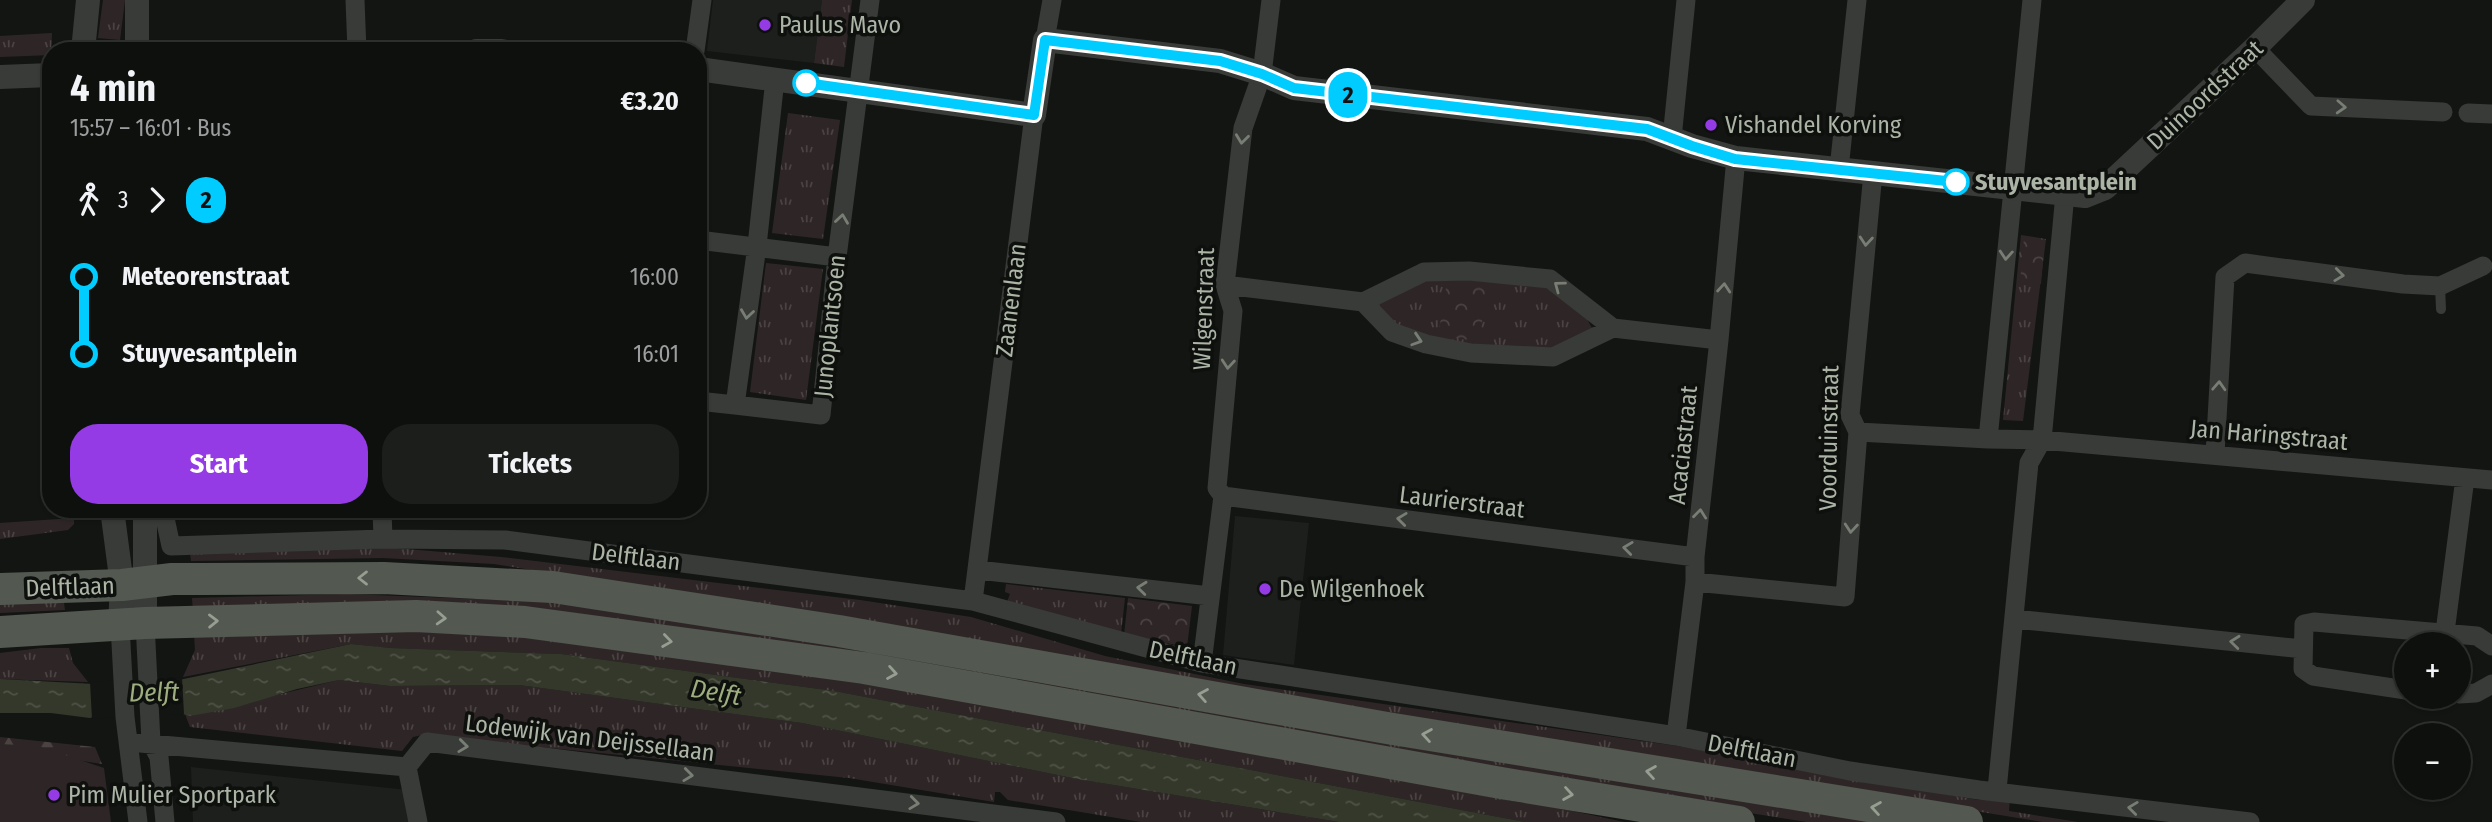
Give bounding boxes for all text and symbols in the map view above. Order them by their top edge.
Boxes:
place label: Paulus Mavo [779,11,901,39]
marker: Paulus Mavo [757,17,773,33]
street label: Duinoordstraat [2141,34,2269,156]
text: 4 min [70,65,156,111]
unlabelled marker [793,70,819,96]
line badge: 2 [1325,72,1371,118]
text: 2 [1342,81,1354,109]
text: €3.20 [621,86,679,117]
one-way arrow [2336,99,2347,114]
place label: Vishandel Korving [1725,111,1902,139]
text: 15:57 – 16:01 · Bus [70,114,231,142]
marker: Vishandel Korving [1703,117,1719,133]
one-way arrow [1234,133,1249,145]
place label: Stuyvesantplein [1975,168,2137,196]
marker: Stuyvesantplein [1943,169,1969,195]
icon: walk [70,181,108,219]
icon: forward [138,181,176,219]
text: 3 [118,186,128,214]
text: 2 [200,186,212,214]
one-way arrow [835,213,850,225]
one-way arrow [1859,236,1874,247]
street label: Zaanenlaan [990,242,1032,358]
street label: Wilgenstraat [1188,247,1220,371]
one-way arrow [1999,250,2014,261]
street label: Junoplantsoen [809,253,851,399]
text: Meteorenstraat [122,261,289,292]
text: 16:00 [630,263,679,291]
one-way arrow [2333,268,2344,283]
one-way arrow [1555,282,1567,294]
one-way arrow [1716,282,1731,293]
one-way arrow [740,308,755,320]
one-way arrow [1411,332,1423,347]
text: Stuyvesantplein [122,338,297,369]
text: 16:01 [633,340,679,368]
one-way arrow [1221,358,1236,370]
street label: Voorduinstraat [1814,365,1844,511]
one-way arrow [2211,380,2226,391]
street label: Acaciastraat [1663,384,1703,506]
street label: Jan Haringstraat [2189,414,2349,456]
button: Start [70,424,368,504]
button: Tickets [382,424,679,504]
street label: Laurierstraat [1398,480,1526,524]
one-way arrow [1692,509,1707,520]
one-way arrow [1396,512,1408,527]
one-way arrow [1844,523,1859,534]
street label: Delftlaan [590,538,682,576]
one-way arrow [1622,541,1633,556]
one-way arrow [357,570,367,586]
street label: Delftlaan [25,571,115,603]
place label: De Wilgenhoek [1279,575,1425,603]
one-way arrow [1136,581,1147,596]
marker: De Wilgenhoek [1257,581,1273,597]
one-way arrow [435,610,446,625]
one-way arrow [208,614,219,629]
map controls [2394,632,2471,800]
button: + [2394,632,2471,709]
one-way arrow [661,634,673,649]
one-way arrow [2229,634,2241,649]
street label: Delftlaan [1146,635,1240,681]
one-way arrow [886,665,898,680]
water label: Delft [688,673,744,712]
water label: Delft [128,677,180,708]
one-way arrow [1197,688,1209,703]
street label: Lodewijk van Deijssellaan [464,709,716,767]
button: − [2394,723,2471,800]
one-way arrow [1421,728,1433,743]
street label: Delftlaan [1705,729,1799,773]
one-way arrow [457,739,468,754]
one-way arrow [1645,765,1657,780]
one-way arrow [682,767,694,782]
place label: Pim Mulier Sportpark [68,781,277,809]
one-way arrow [1562,786,1574,801]
marker: Pim Mulier Sportpark [46,787,62,803]
one-way arrow [908,796,920,811]
one-way arrow [2127,800,2139,815]
one-way arrow [1870,801,1882,816]

